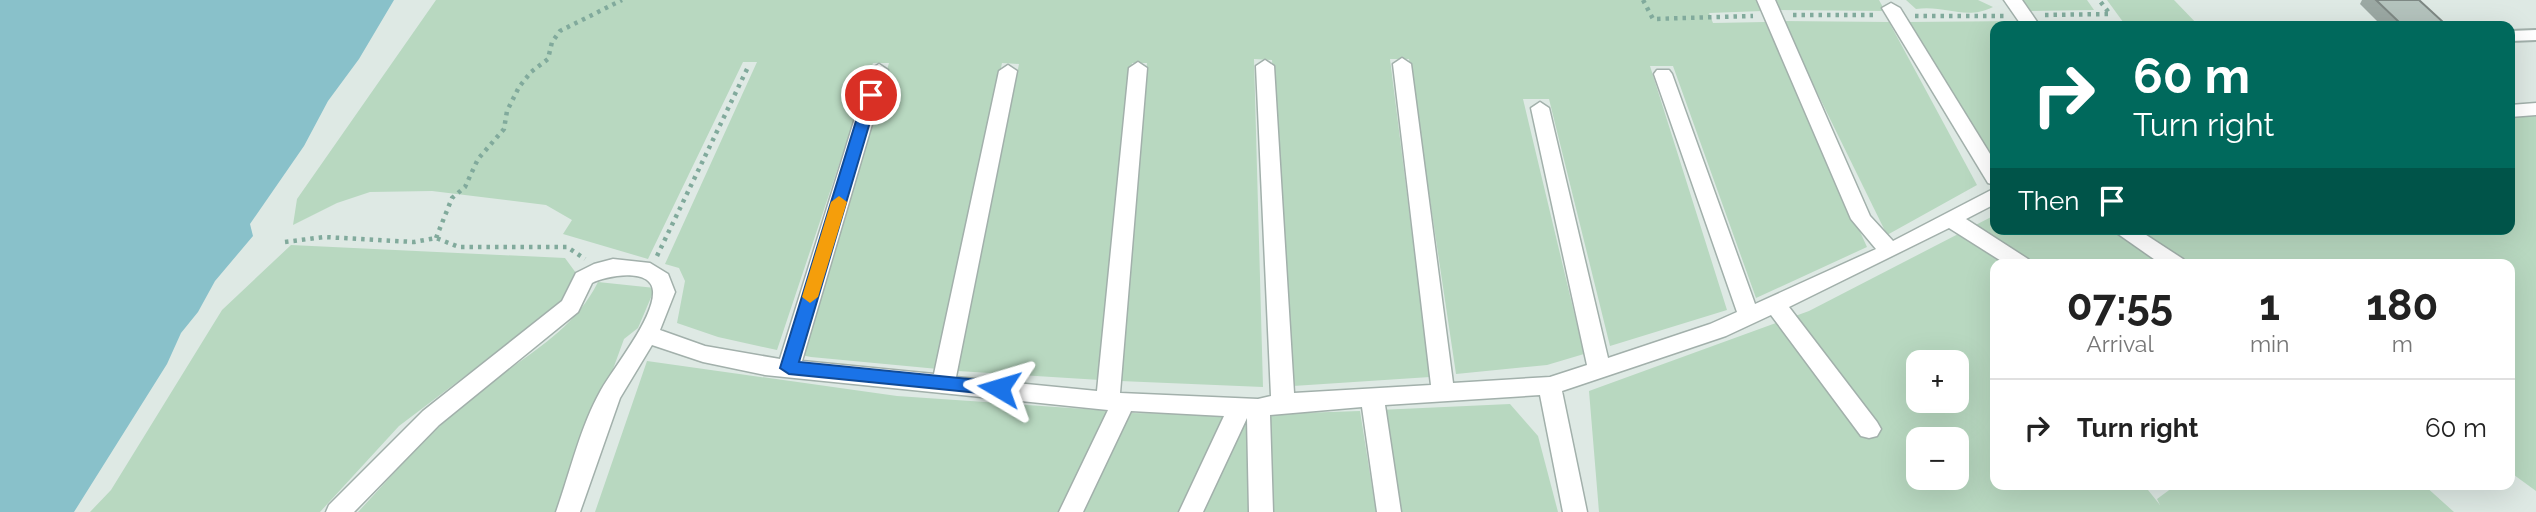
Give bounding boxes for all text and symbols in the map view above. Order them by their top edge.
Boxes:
text: 60 m [2133,47,2250,104]
icon: right [2018,49,2109,140]
pin [841,65,901,125]
icon: arrive [852,76,890,114]
text: Turn right [2133,106,2274,143]
icon: arrive [2093,182,2131,220]
text: Then [2018,186,2079,216]
text: 07:55 [2067,281,2173,330]
text: 1 [2259,281,2280,330]
text: 180 [2366,281,2438,330]
text: Arrival [2086,330,2154,357]
text: min [2250,330,2289,357]
text: m [2392,330,2413,357]
map controls [1906,350,1969,490]
button: + [1906,350,1969,413]
position arrow [962,351,1036,425]
icon: right [2018,409,2056,447]
text: Turn right [2077,413,2198,443]
text: 60 m [2425,413,2487,443]
button: − [1906,427,1969,490]

